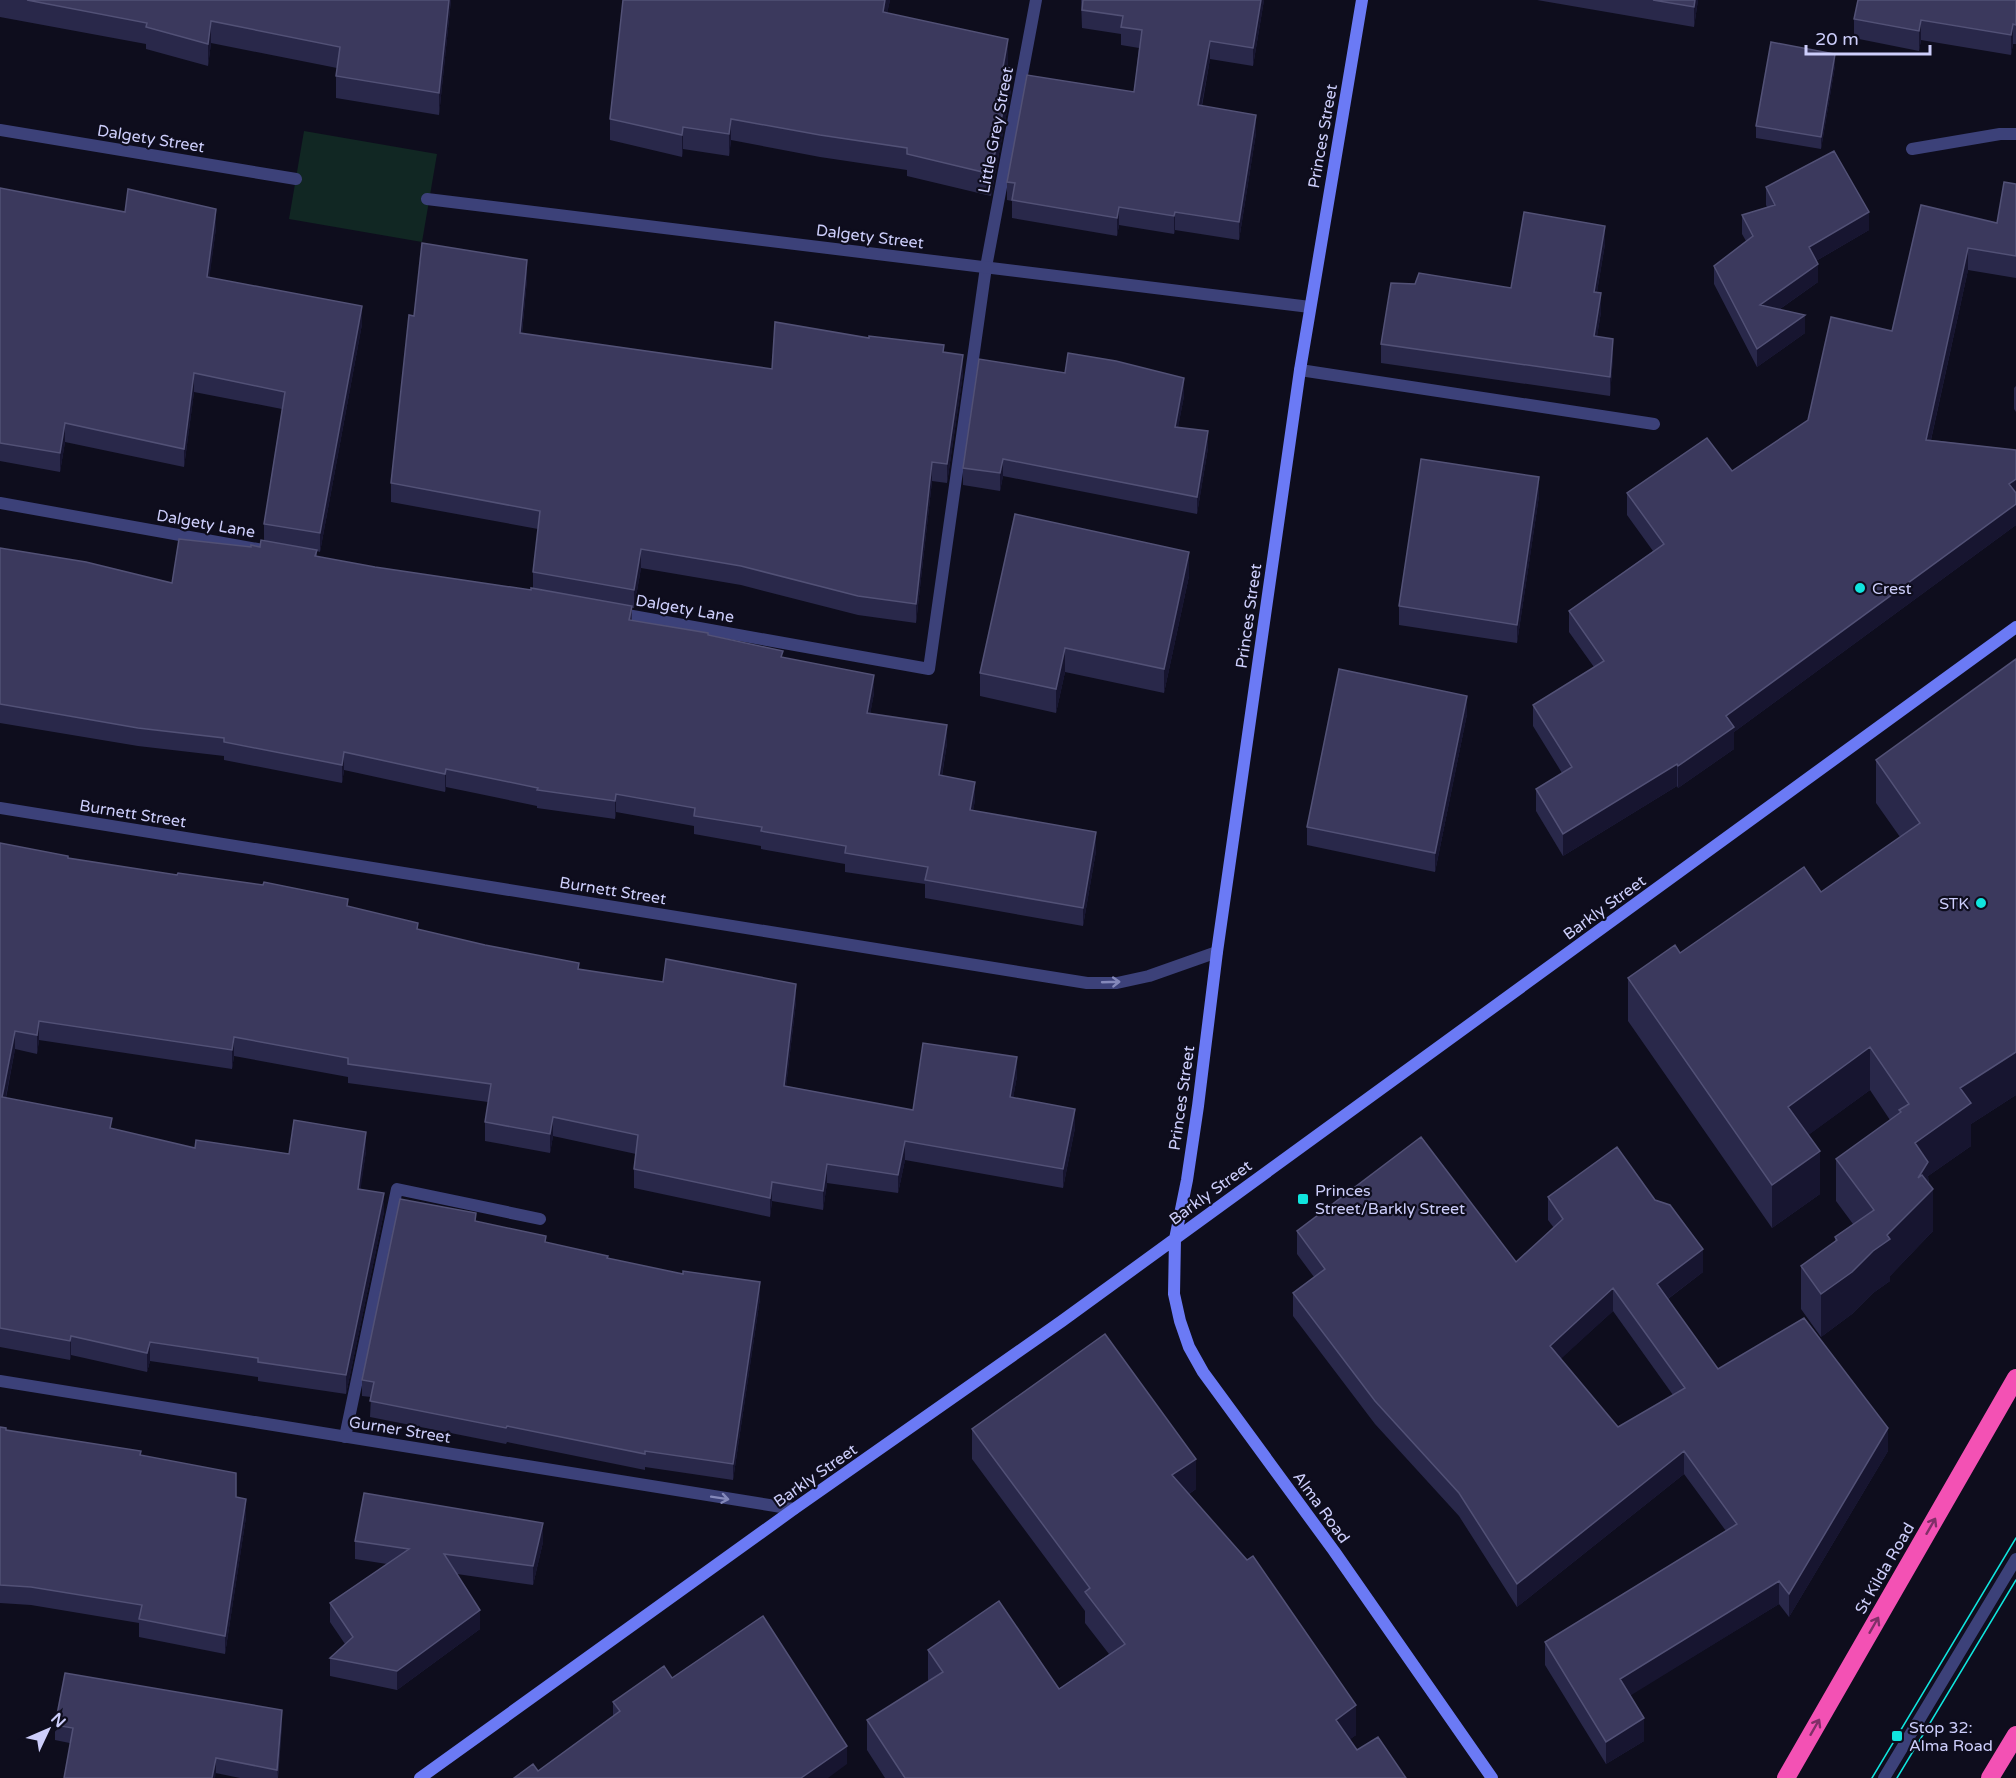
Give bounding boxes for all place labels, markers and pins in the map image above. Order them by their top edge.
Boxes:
place label: Crest [1872,579,1912,599]
marker: Crest [1853,581,1867,595]
place label: STK [1939,894,1969,914]
marker: STK [1974,896,1988,910]
place label: Princes Street/Barkly Street [1315,1181,1465,1219]
marker: Princes Street/Barkly Street [1296,1192,1310,1206]
place label: Stop 32: Alma Road [1909,1718,1993,1756]
marker: Stop 32: Alma Road [1890,1729,1904,1743]

